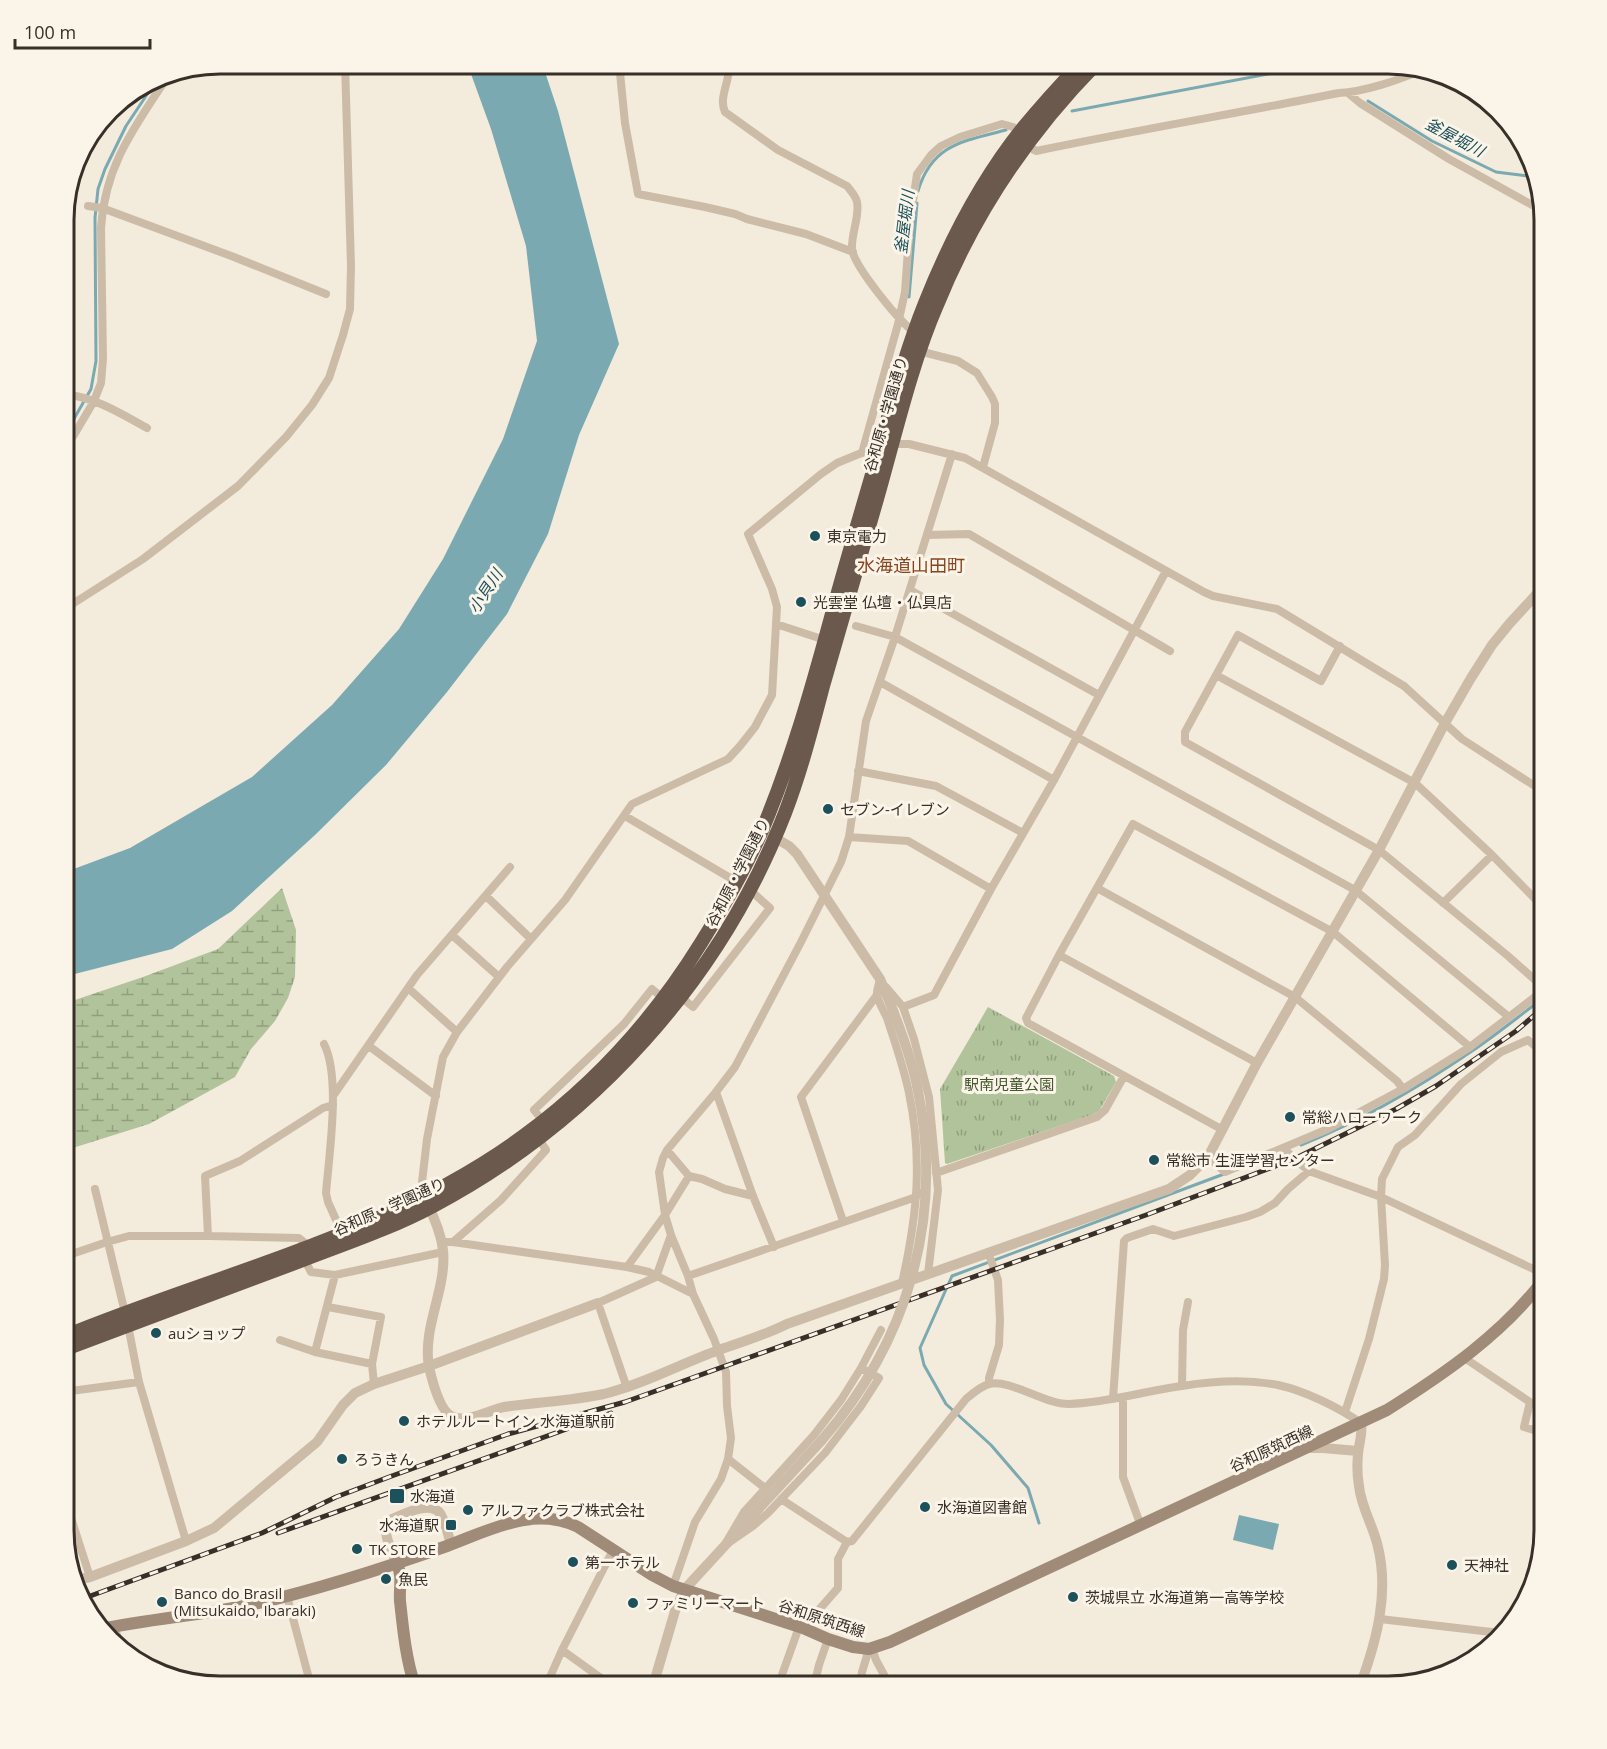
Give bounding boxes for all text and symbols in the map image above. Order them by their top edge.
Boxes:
scale bar [15,12,150,50]
text: 100 m [24,20,76,44]
water label: 釜屋堀川 [1422,112,1490,163]
water label: 釜屋堀川 [889,187,919,255]
street label: 谷和原・学園通り [859,354,911,474]
place label: 東京電力 [827,526,887,546]
marker: 東京電力 [808,529,822,543]
district label: 水海道山田町 [857,553,965,577]
water label: 小貝川 [463,563,508,617]
place label: 光雲堂 仏壇・仏具店 [813,592,952,612]
marker: 光雲堂 仏壇・仏具店 [794,595,808,609]
place label: セブン-イレブン [840,799,950,819]
marker: セブン-イレブン [821,802,835,816]
street label: 谷和原・学園通り [701,814,773,930]
park label: 駅南児童公園 [964,1074,1054,1094]
place label: 常総ハローワーク [1302,1107,1422,1127]
marker: 常総ハローワーク [1283,1110,1297,1124]
place label: 常総市 生涯学習センター [1166,1150,1335,1170]
marker: 常総市 生涯学習センター [1147,1153,1161,1167]
street label: 谷和原・学園通り [330,1172,448,1240]
place label: auショップ [168,1323,246,1343]
marker: auショップ [149,1326,163,1340]
place label: ホテルルートイン 水海道駅前 [416,1411,615,1431]
marker: ホテルルートイン 水海道駅前 [397,1414,411,1428]
street label: 谷和原筑西線 [1226,1420,1316,1476]
place label: ろうきん [354,1449,414,1469]
marker: ろうきん [335,1452,349,1466]
place label: 水海道 [410,1486,455,1506]
marker: 水海道 [388,1487,406,1505]
place label: 水海道図書館 [937,1497,1027,1517]
place label: アルファクラブ株式会社 [480,1500,645,1520]
marker: 水海道図書館 [918,1500,932,1514]
marker: アルファクラブ株式会社 [461,1503,475,1517]
place label: 水海道駅 [379,1515,439,1535]
marker: 水海道駅 [444,1518,458,1532]
place label: TK STORE [369,1539,436,1559]
marker: TK STORE [350,1542,364,1556]
place label: 第一ホテル [585,1552,660,1572]
marker: 第一ホテル [566,1555,580,1569]
place label: 天神社 [1464,1555,1509,1575]
marker: 天神社 [1445,1558,1459,1572]
place label: 魚民 [398,1569,428,1589]
marker: 魚民 [379,1572,393,1586]
place label: Banco do Brasil (Mitsukaido, Ibaraki) [174,1583,316,1620]
place label: 茨城県立 水海道第一高等学校 [1085,1587,1284,1607]
marker: 茨城県立 水海道第一高等学校 [1066,1590,1080,1604]
place label: ファミリーマート [645,1593,765,1613]
marker: Banco do Brasil (Mitsukaido, Ibaraki) [155,1595,169,1609]
street label: 谷和原筑西線 [776,1595,868,1641]
marker: ファミリーマート [626,1596,640,1610]

